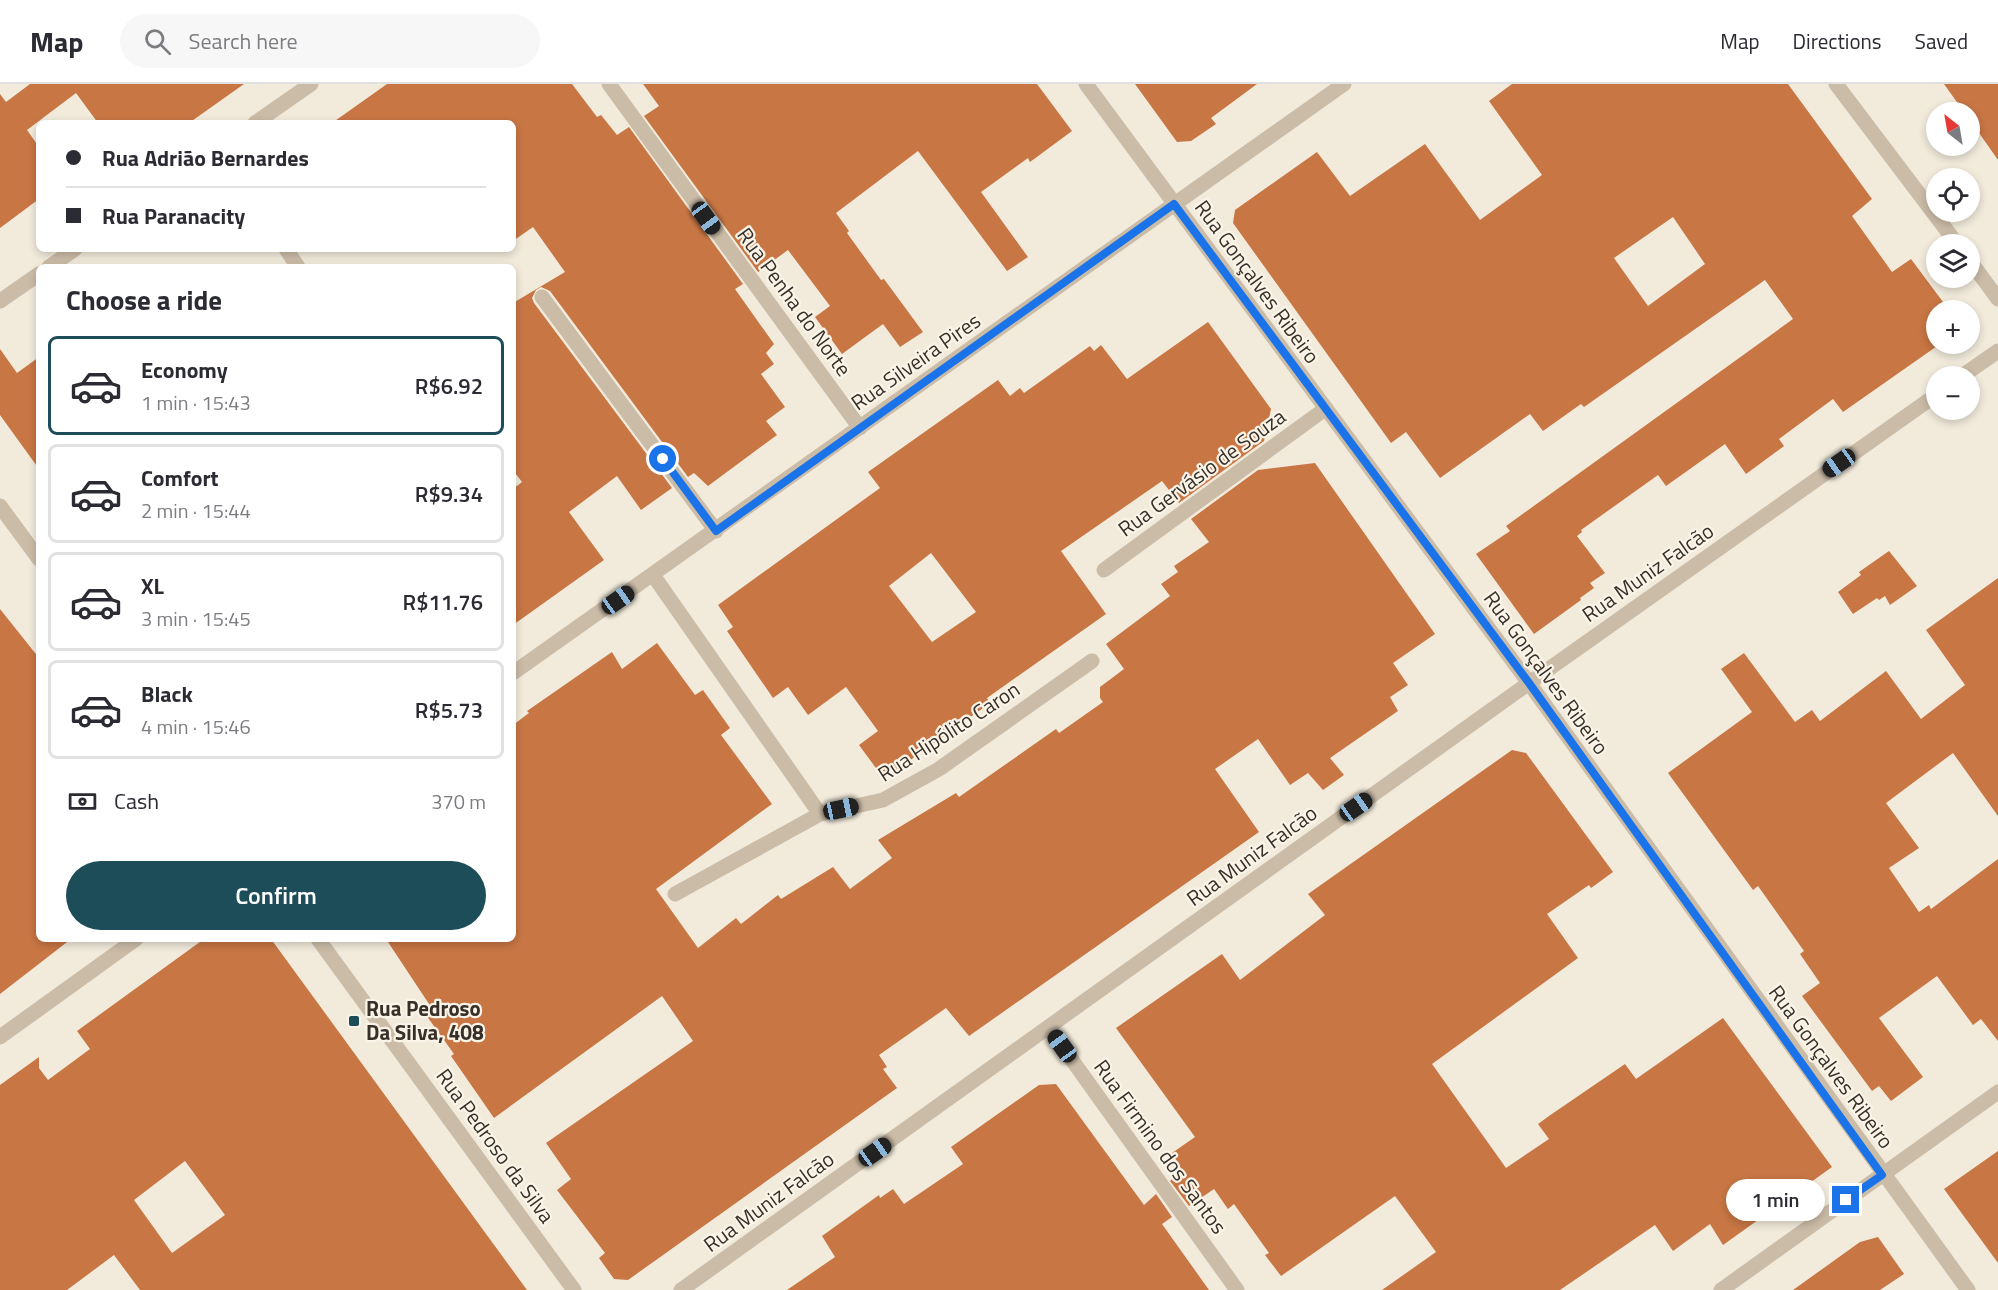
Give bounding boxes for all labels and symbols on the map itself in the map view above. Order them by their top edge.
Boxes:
north arrow [1926,102,1980,156]
street label: Rua Gonçalves Ribeiro [1187,193,1328,370]
car [688,198,724,238]
street label: Rua Penha do Norte [730,220,860,382]
street label: Rua Silveira Pires [844,304,987,418]
street label: Rua Gervásio de Souza [1111,400,1292,544]
route start [649,445,676,472]
car [1819,445,1859,481]
street label: Rua Muniz Falcão [1575,515,1720,630]
car [598,582,638,618]
street label: Rua Gonçalves Ribeiro [1476,584,1617,761]
street label: Rua Hipólito Caron [871,673,1026,789]
car [1336,789,1376,825]
car [822,796,860,822]
street label: Rua Muniz Falcão [1180,797,1323,914]
street label: Rua Gonçalves Ribeiro [1761,978,1902,1155]
place label: Rua Pedroso Da Silva, 408 [366,992,484,1048]
marker: Rua Pedroso Da Silva, 408 [347,1014,361,1028]
car [1044,1026,1080,1066]
street label: Rua Firmino dos Santos [1086,1052,1235,1240]
street label: Rua Pedroso da Silva [429,1061,563,1230]
car [855,1134,895,1170]
street label: Rua Muniz Falcão [697,1143,840,1260]
callout: 1 min [1726,1179,1825,1221]
route end [1832,1186,1859,1213]

